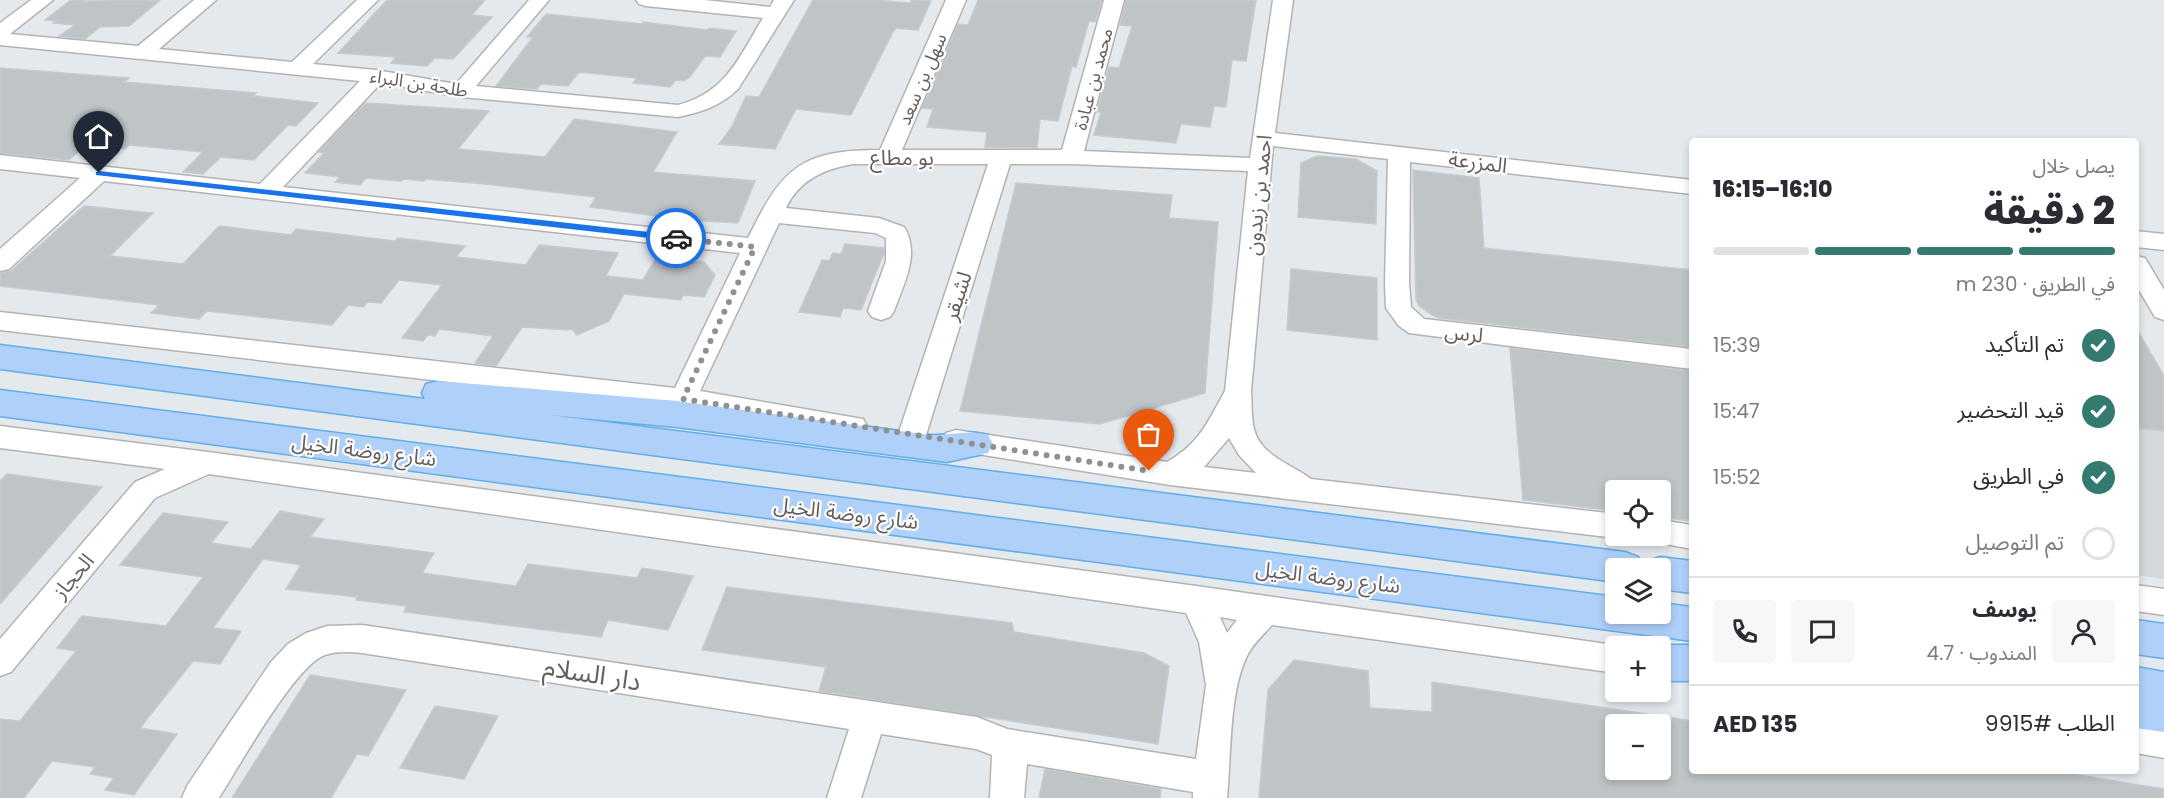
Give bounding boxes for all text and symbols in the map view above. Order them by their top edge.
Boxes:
street label: محمد بن عبادة [1067,25,1119,133]
street label: سهل بن سعد [892,29,952,129]
street label: طلحة بن البراء [368,63,470,103]
pin [73,111,124,173]
icon: home [82,120,115,153]
street label: احمد بن زيدون [1237,133,1279,257]
street label: بو مطاع [870,143,934,173]
street label: المزرعة [1447,144,1509,180]
text: يصل خلال [2032,152,2115,180]
text: 16:10–16:15 [1713,174,1832,205]
text: 2 دقيقة [1984,183,2115,238]
courier [646,208,706,268]
icon: car [660,222,693,255]
street label: لشيقر [935,268,978,325]
text: في الطريق · 230 m [1956,270,2115,298]
street label: لرس [1443,316,1485,350]
text: تم التأكيد [1985,329,2064,360]
icon: check [2082,329,2115,362]
text: 15:39 [1713,331,1761,359]
text: قيد التحضير [1957,395,2064,426]
icon: check [2082,395,2115,428]
text: 15:47 [1713,397,1760,425]
pin [1123,409,1174,471]
icon: bag [1132,418,1165,451]
street label: شارع روضة الخيل [290,427,438,474]
text: في الطريق [1973,461,2064,492]
icon: check [2082,461,2115,494]
text: 15:52 [1713,463,1760,491]
map controls [1605,480,1671,780]
button: locate [1605,480,1671,546]
street label: شارع روضة الخيل [772,490,920,537]
text: تم التوصيل [1966,527,2064,558]
street label: الحجاز [45,547,101,606]
street label: شارع روضة الخيل [1254,554,1402,601]
button: layers [1605,558,1671,624]
text: يوسف [1972,594,2037,625]
button: phone [1713,600,1776,663]
button: chat [1791,600,1854,663]
button: person [2052,600,2115,663]
button: + [1605,636,1671,702]
text: المندوب · 4.7 [1927,639,2037,667]
street label: دار السلام [540,649,643,701]
text: الطلب #9915 [1985,708,2115,739]
text: AED 135 [1713,709,1798,740]
button: − [1605,714,1671,780]

